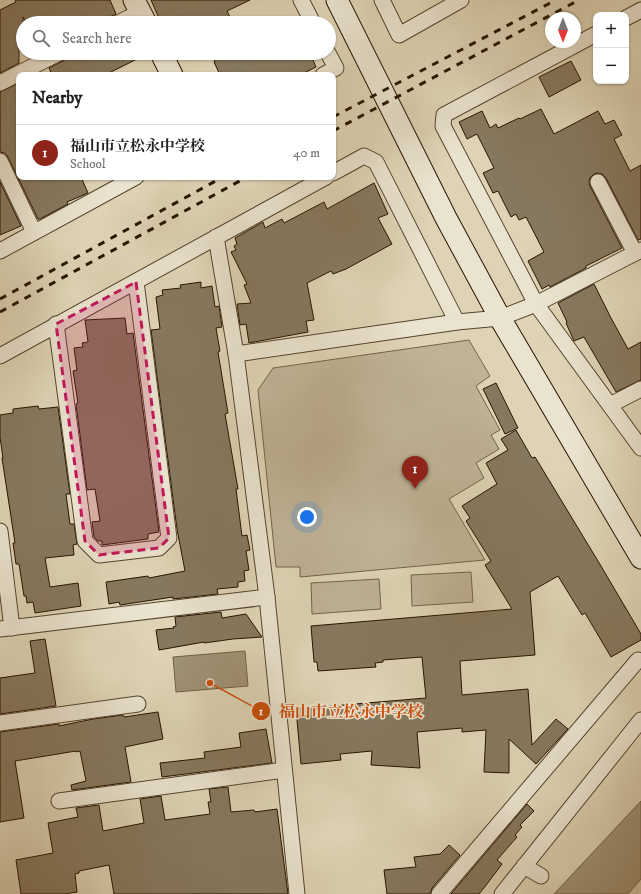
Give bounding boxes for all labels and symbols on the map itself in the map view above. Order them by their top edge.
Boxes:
north arrow [545,12,581,48]
pin: 1 [402,456,428,489]
your location [297,507,317,527]
callout: 福山市立松永中学校 [251,697,431,725]
text: 福山市立松永中学校 [278,702,424,722]
text: 1 [259,704,264,719]

